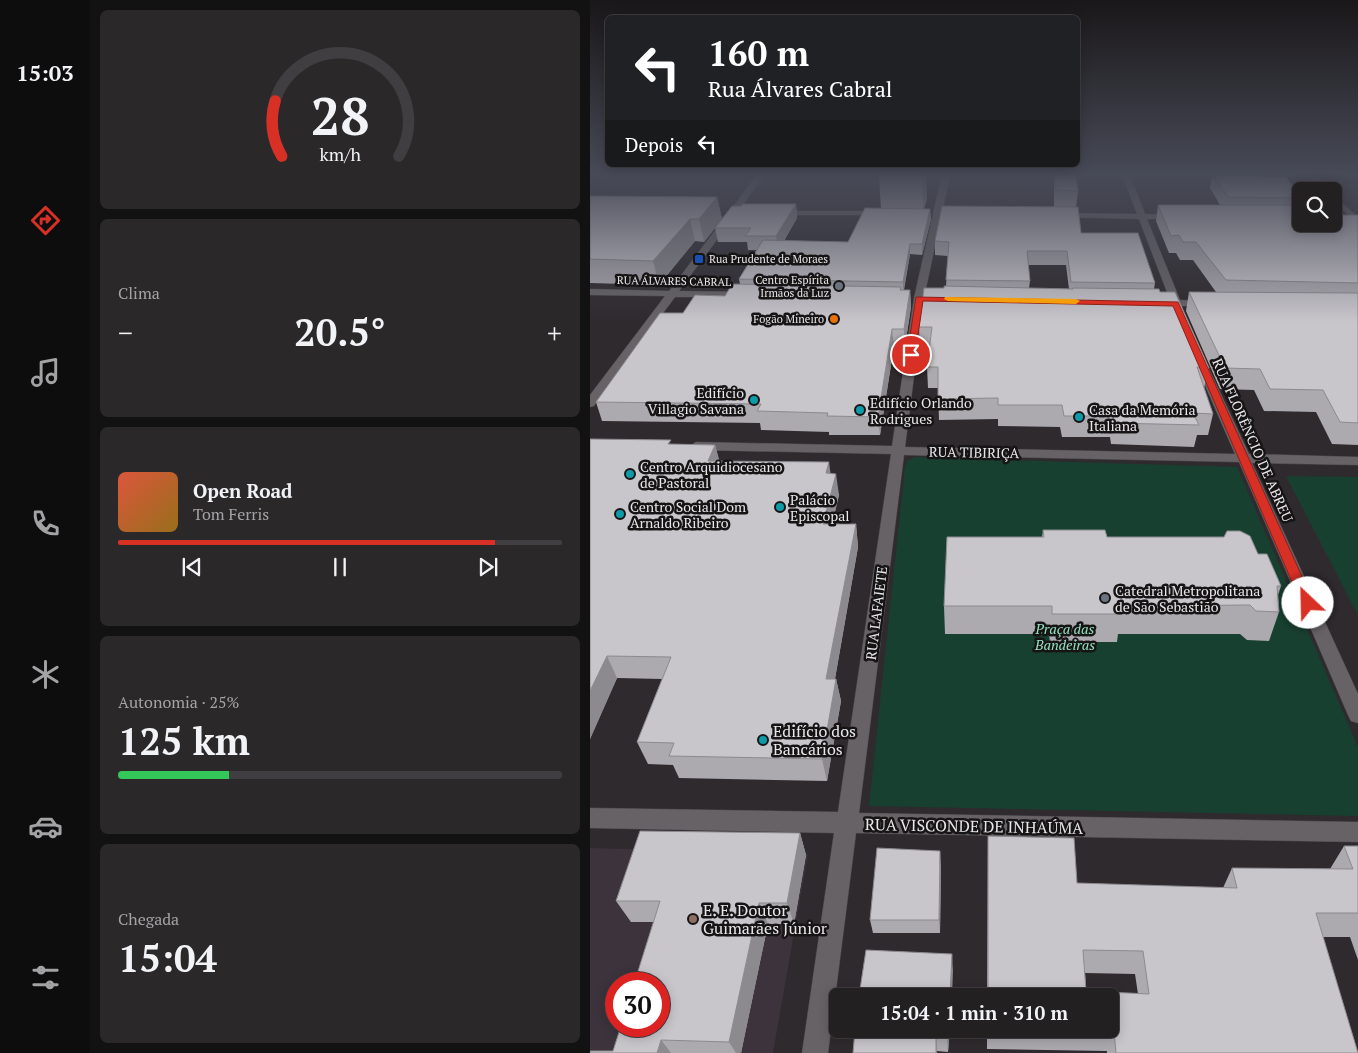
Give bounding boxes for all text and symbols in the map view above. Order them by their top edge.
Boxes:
text: 160 m [708,30,809,76]
icon: left [625,35,690,100]
text: 15:03 [16,58,74,87]
text: Rua Álvares Cabral [708,74,892,103]
text: 28 [311,81,369,150]
icon: left [693,130,721,158]
text: Depois [625,132,683,157]
text: km/h [319,142,361,166]
map controls [1292,182,1342,232]
button: search [1292,182,1342,232]
icon: directions [28,203,63,238]
place label: Rua Prudente de Moraes [709,252,828,266]
marker: Rua Prudente de Moraes [693,253,705,265]
street label: RUA ÁLVARES CABRAL [617,273,731,289]
place label: Centro Espírita Irmãos da Luz [755,273,829,300]
marker: Centro Espírita Irmãos da Luz [833,280,845,292]
text: Clima [118,282,160,304]
text: 20.5° [294,307,386,357]
place label: Fogão Mineiro [753,312,824,326]
marker: Fogão Mineiro [828,313,840,325]
text: − [118,314,133,351]
text: + [547,314,562,351]
pin [890,334,932,376]
icon: arrive [897,341,925,369]
icon: music [28,355,63,390]
street label: RUA FLORÊNCIO DE ABREU [1208,355,1298,525]
place label: Edifício Villagio Savana [648,383,744,418]
place label: Edifício Orlando Rodrigues [870,393,972,428]
marker: Edifício Villagio Savana [748,394,760,406]
place label: Casa da Memória Italiana [1089,400,1196,435]
marker: Edifício Orlando Rodrigues [854,404,866,416]
marker: Casa da Memória Italiana [1073,411,1085,423]
street label: RUA TIBIRIÇA [929,442,1020,462]
place label: Centro Arquidiocesano de Pastoral [640,457,783,492]
marker: Centro Arquidiocesano de Pastoral [624,468,636,480]
text: Open Road [193,478,293,503]
place label: Palácio Episcopal [790,490,850,525]
place label: Centro Social Dom Arnaldo Ribeiro [630,497,746,532]
marker: Palácio Episcopal [774,501,786,513]
text: Tom Ferris [193,503,269,525]
icon: phone [28,506,63,541]
marker: Centro Social Dom Arnaldo Ribeiro [614,508,626,520]
icon: previous [178,553,206,581]
icon: pause [326,553,354,581]
icon: next [474,553,502,581]
street label: RUA LAFAIETE [861,565,891,661]
position arrow [1281,576,1333,628]
place label: Catedral Metropolitana de São Sebastião [1115,581,1260,616]
marker: Catedral Metropolitana de São Sebastião [1099,592,1111,604]
park label: Praça das Bandeiras [1034,619,1095,654]
icon: climate [28,657,63,692]
text: Autonomia · 25% [118,691,240,713]
text: 125 km [118,716,250,766]
place label: Edifício dos Bancários [773,720,856,760]
marker: Edifício dos Bancários [757,734,769,746]
icon: car [28,809,63,844]
street label: RUA VISCONDE DE INHAÚMA [865,813,1083,839]
place label: E. E. Doutor Guimarães Júnior [703,899,828,939]
text: Chegada [118,908,179,930]
marker: E. E. Doutor Guimarães Júnior [687,913,699,925]
text: 15:04 [118,933,217,983]
icon: filters [28,960,63,995]
speed limit sign: 30 [605,972,670,1037]
text: 15:04 · 1 min · 310 m [880,1000,1068,1025]

